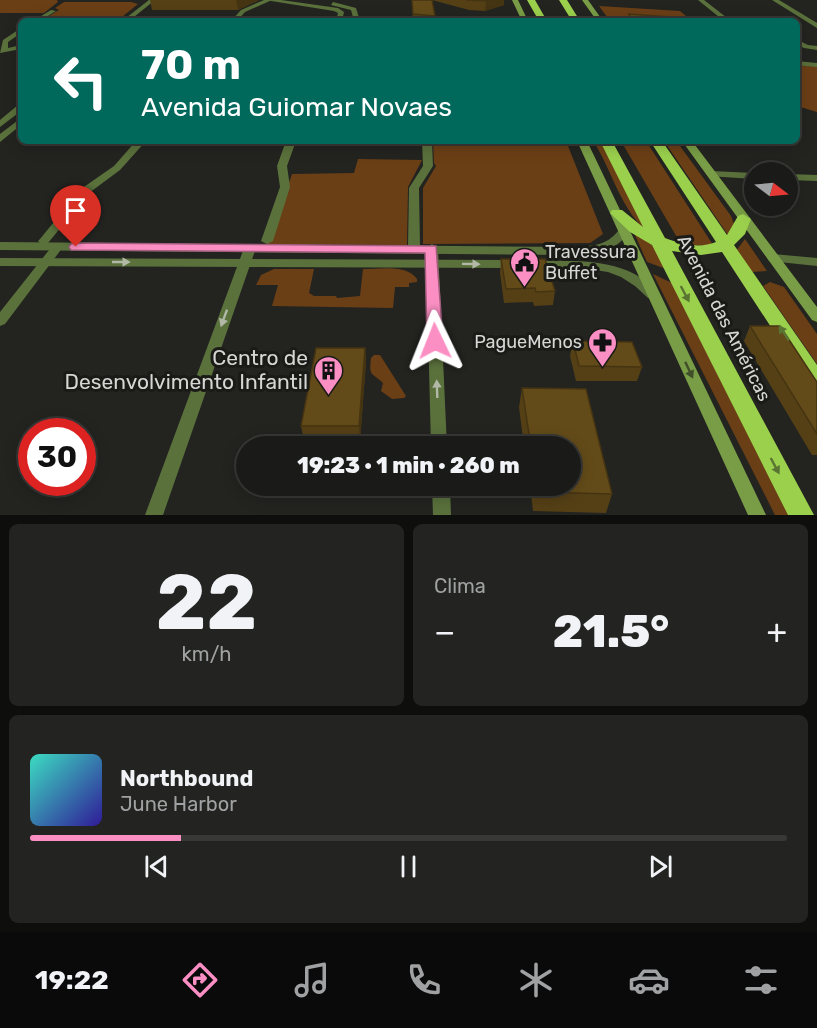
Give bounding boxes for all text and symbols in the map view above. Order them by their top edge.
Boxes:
text: 70 m [141,40,241,90]
icon: left [42,42,120,120]
text: Avenida Guiomar Novaes [141,91,452,123]
north arrow [744,162,798,216]
map controls [744,162,798,216]
pin [50,185,101,247]
icon: arrive [59,194,92,227]
street label: Avenida das Américas [672,231,776,405]
place label: Travessura Buffet [545,241,636,284]
public building icon: Travessura Buffet [508,246,540,288]
one-way arrow [112,258,131,267]
one-way arrow [461,259,480,269]
one-way arrow [680,285,690,302]
one-way arrow [219,309,229,327]
position arrow [403,309,467,373]
one-way arrow [779,325,790,341]
pharmacy icon: PagueMenos [587,326,619,368]
place label: PagueMenos [474,331,582,353]
place label: Centro de Desenvolvimento Infantil [65,345,308,394]
building icon: Centro de Desenvolvimento Infantil [313,354,345,396]
one-way arrow [685,361,694,378]
one-way arrow [432,379,441,398]
speed limit sign: 30 [18,418,96,496]
text: 19:23 · 1 min · 260 m [297,452,520,479]
one-way arrow [771,458,780,475]
text: 22 [156,556,257,649]
text: Clima [434,574,486,598]
text: 21.5° [553,605,669,658]
text: − [434,612,455,651]
text: + [766,612,787,651]
text: km/h [182,642,231,666]
text: Northbound [120,765,253,792]
text: June Harbor [120,792,237,816]
icon: previous [140,850,173,883]
icon: pause [392,850,425,883]
icon: next [644,850,677,883]
icon: directions [179,959,221,1001]
icon: music [291,959,333,1001]
icon: phone [403,959,445,1001]
icon: climate [515,959,557,1001]
icon: car [628,959,670,1001]
icon: filters [740,959,782,1001]
text: 19:22 [35,964,109,996]

